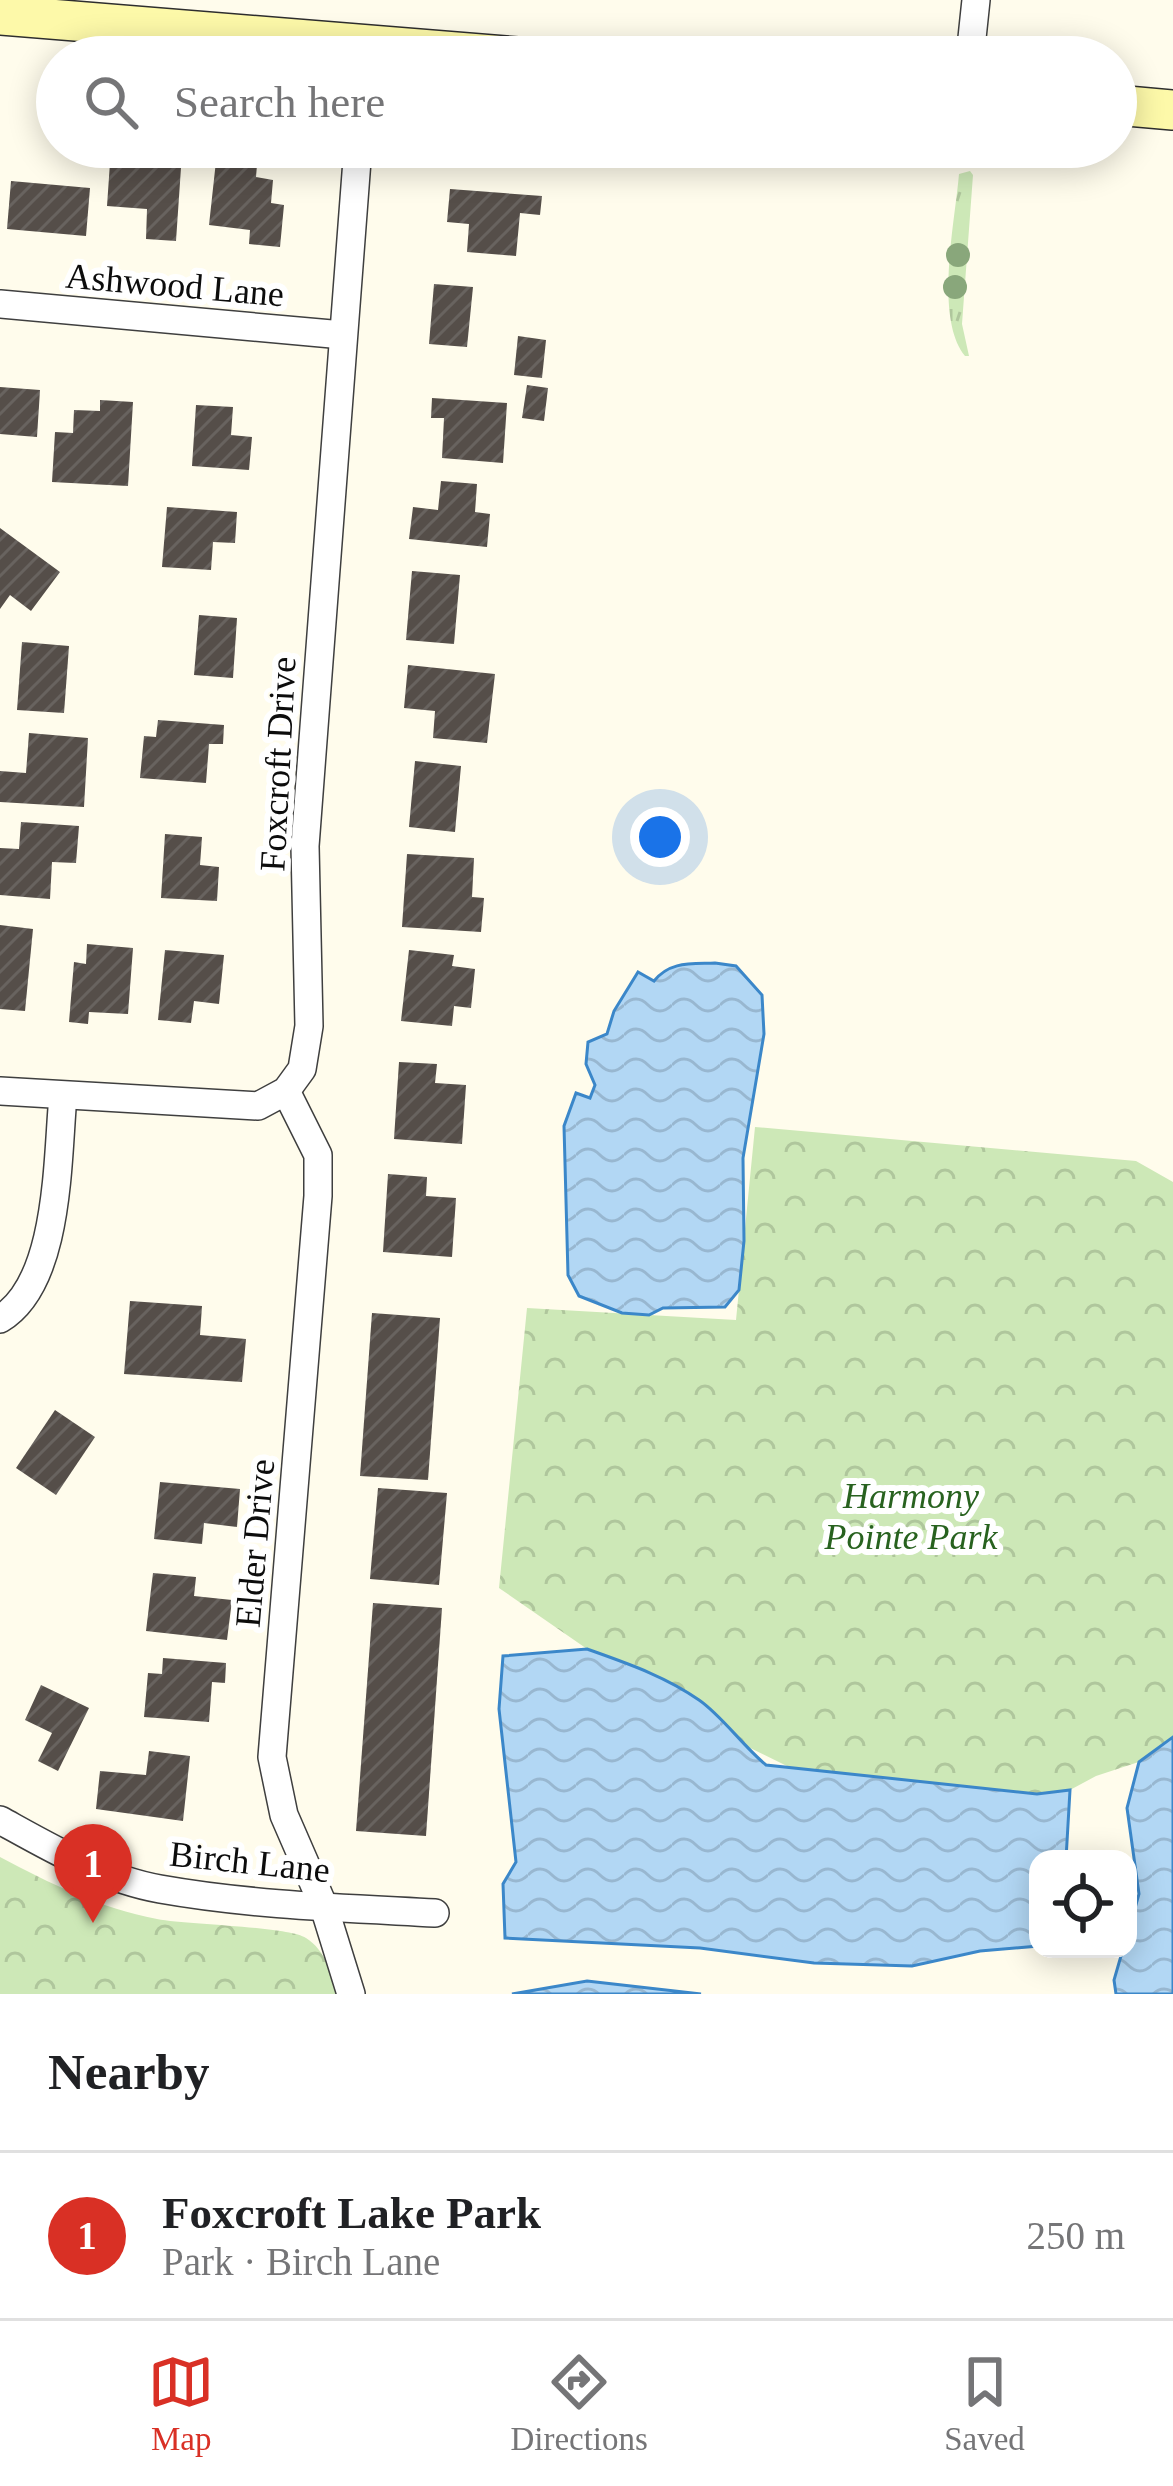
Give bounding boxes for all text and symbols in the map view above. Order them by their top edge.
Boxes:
search box [36,36,1137,168]
icon: search [78,69,144,135]
text: Search here [174,77,385,127]
street label: Ashwood Lane [64,256,286,314]
street label: Foxcroft Drive [252,656,304,872]
your location [630,807,690,867]
street label: Elder Drive [228,1457,282,1629]
park label: Harmony Pointe Park [824,1476,998,1557]
pin: 1 [54,1824,132,1923]
street label: Birch Lane [168,1834,332,1890]
map controls [1029,1850,1137,1958]
button: locate [1029,1850,1137,1958]
text: Nearby [48,2044,209,2100]
text: Foxcroft Lake Park [162,2188,541,2238]
text: 1 [77,2214,97,2257]
text: 250 m [1026,2214,1125,2257]
text: Park · Birch Lane [162,2240,440,2283]
tab: Map [148,2349,214,2458]
tab: Directions [510,2349,648,2458]
tab: Saved [944,2349,1025,2458]

